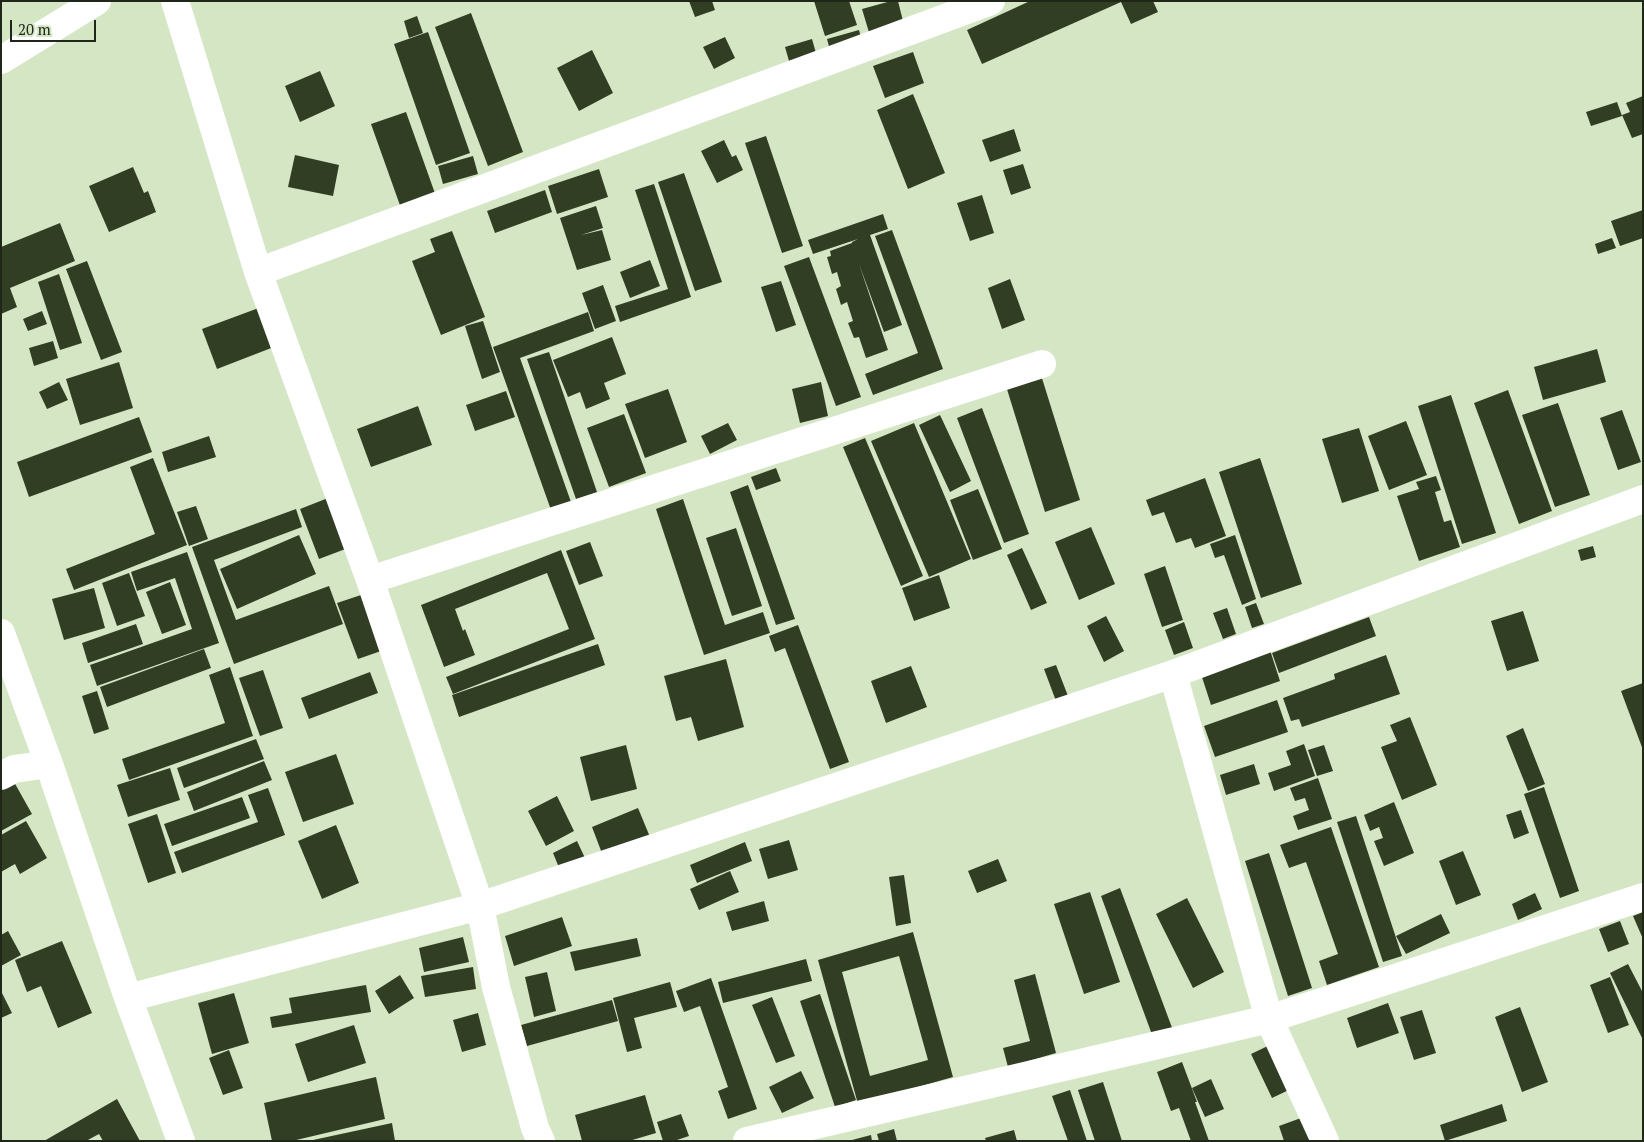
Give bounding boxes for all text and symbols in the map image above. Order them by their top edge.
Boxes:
scale bar [12,10,99,42]
text: 20 m [18,19,51,39]

